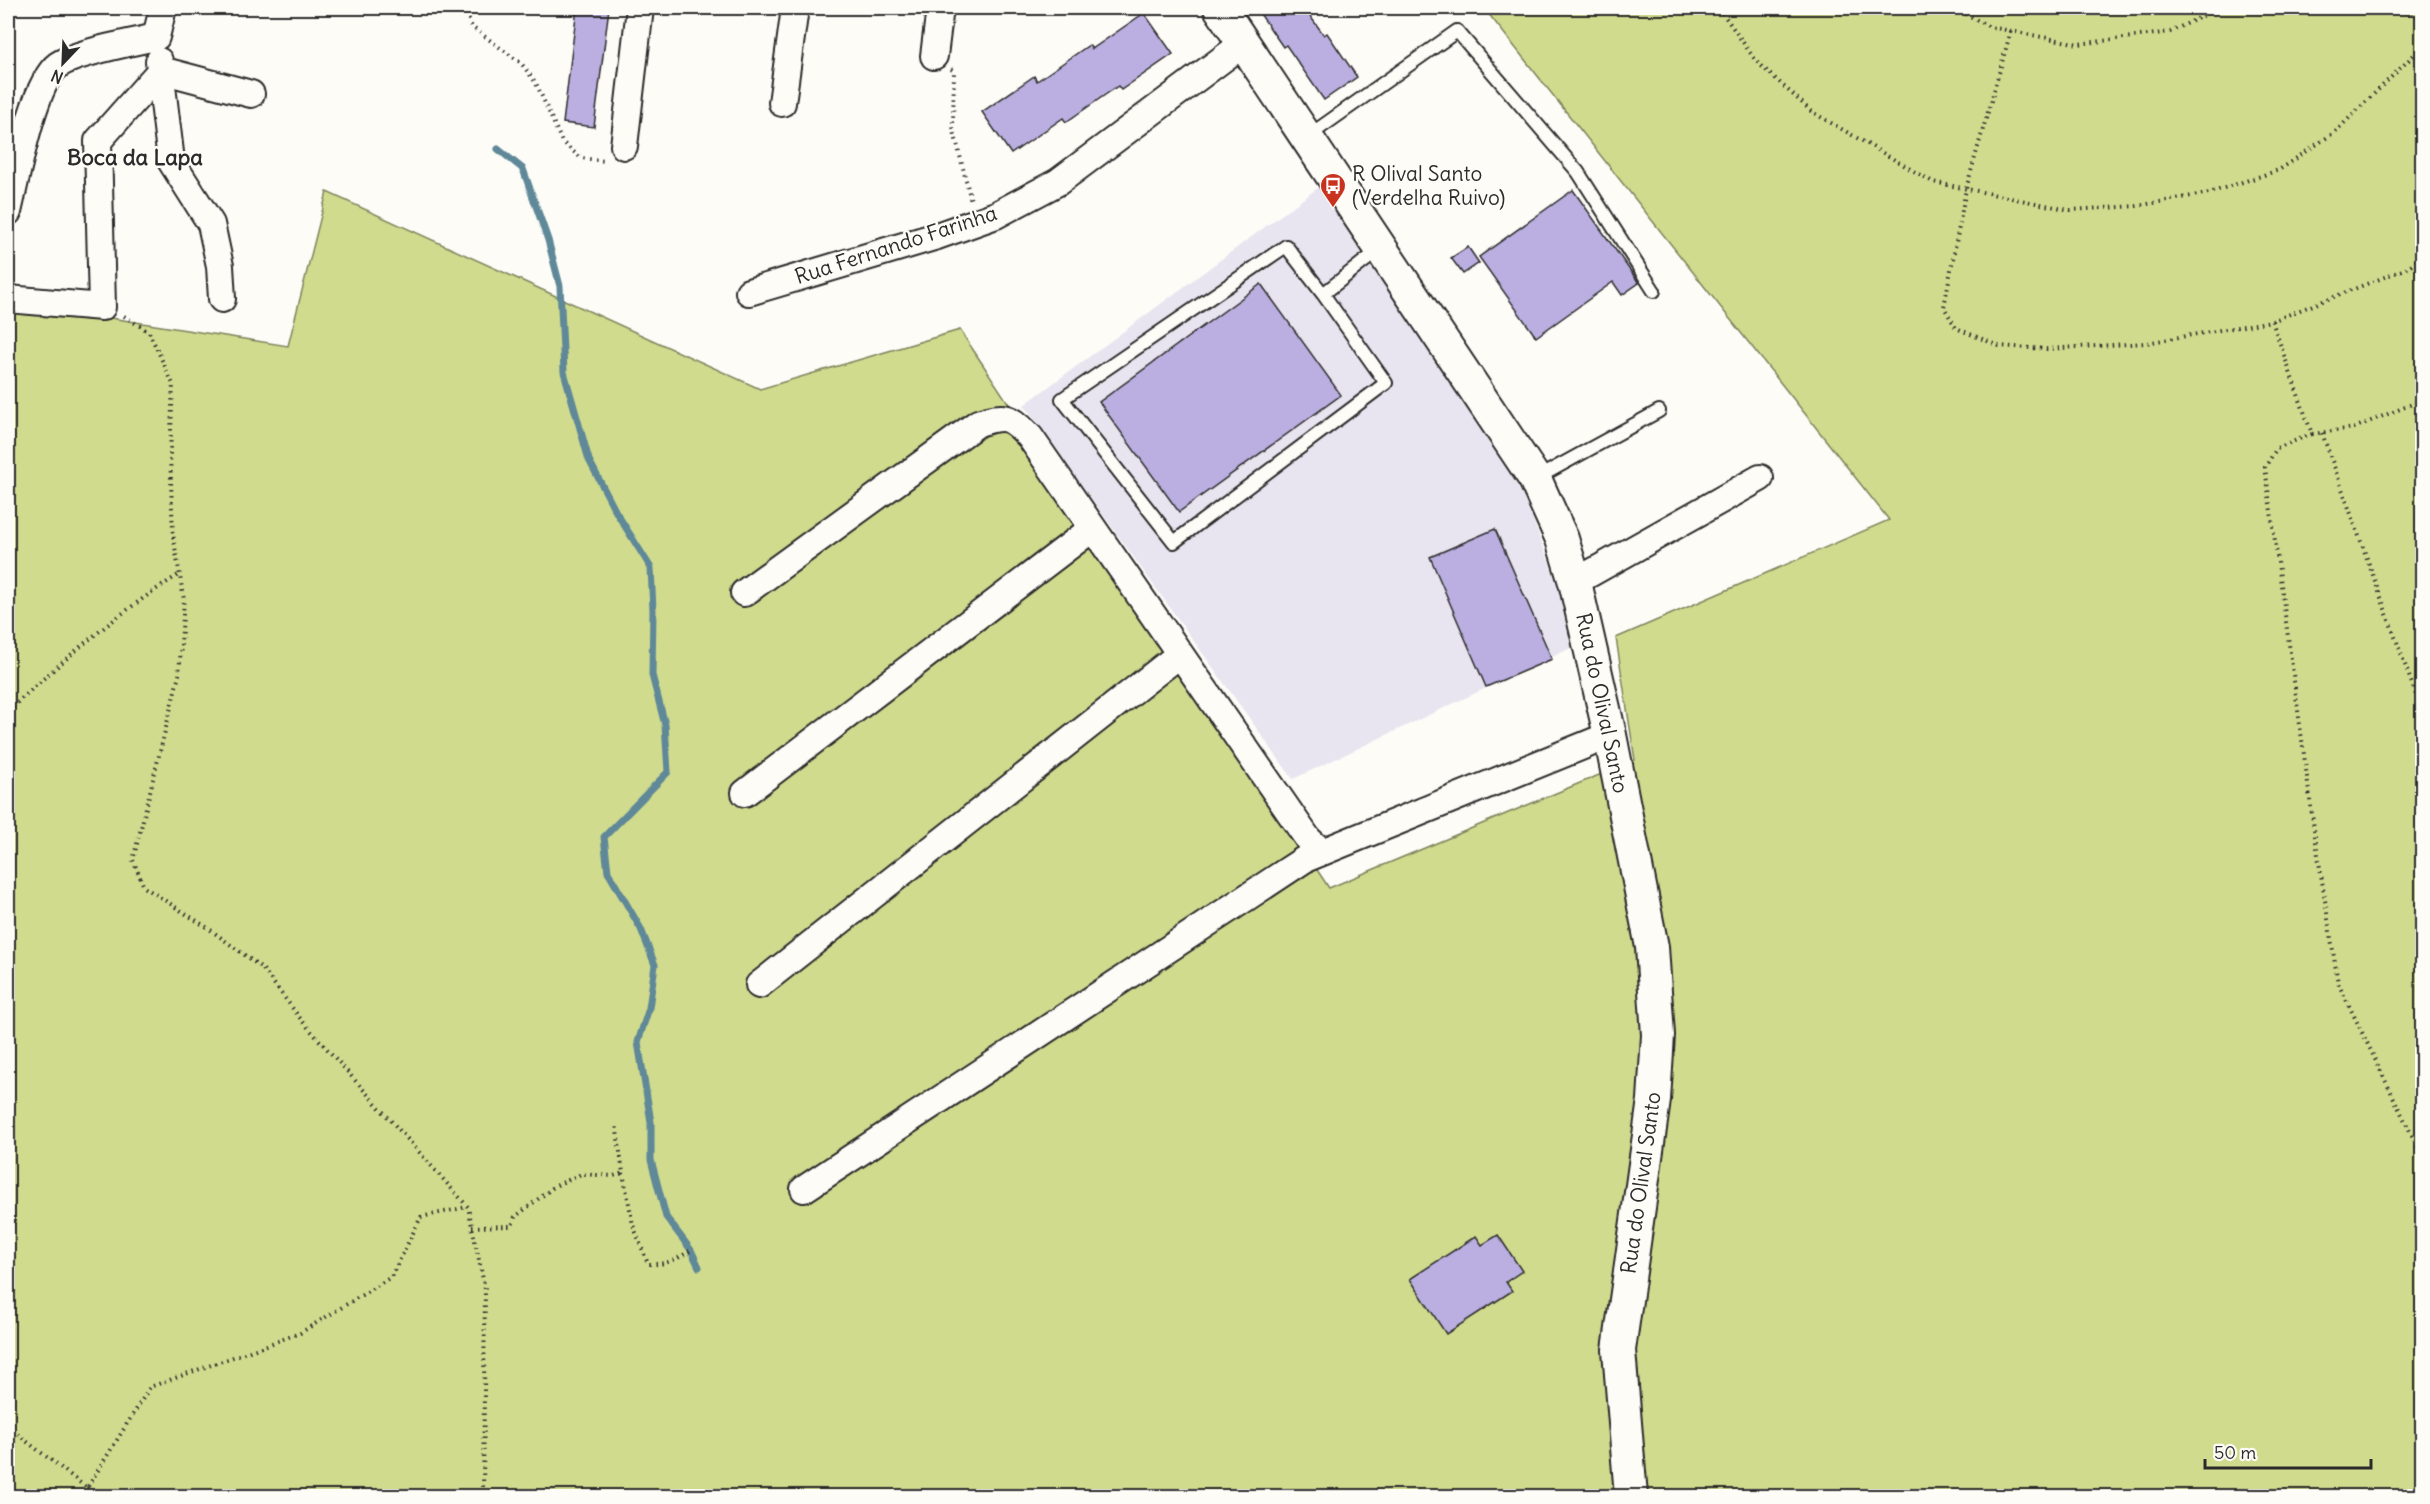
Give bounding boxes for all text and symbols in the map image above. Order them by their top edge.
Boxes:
north arrow [33,33,93,93]
text: N [48,65,66,88]
district label: Boca da Lapa [67,143,203,171]
place label: R Olival Santo (Verdelha Ruivo) [1352,160,1505,211]
bus stop icon: R Olival Santo (Verdelha Ruivo) [1318,171,1348,209]
street label: Rua Fernando Farinha [791,199,1000,290]
street label: Rua do Olival Santo [1570,610,1635,795]
street label: Rua do Olival Santo [1614,1090,1667,1276]
scale bar [2205,1432,2372,1470]
text: 50 m [2214,1441,2256,1464]

